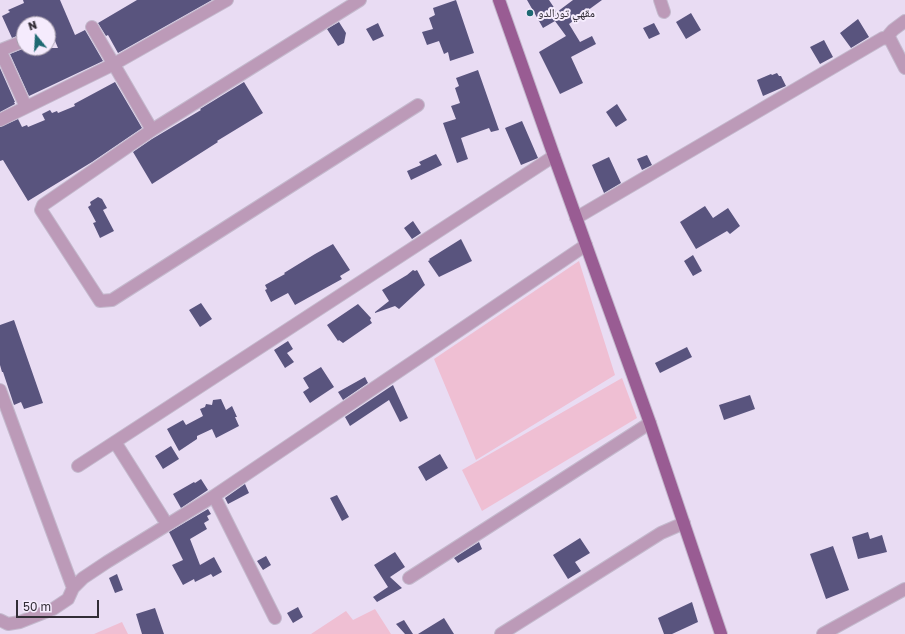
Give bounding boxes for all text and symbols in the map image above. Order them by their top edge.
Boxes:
place label: مقهي تورالدو [538,6,595,20]
marker: مقهي تورالدو [525,8,535,18]
north arrow [16,16,56,56]
text: N [26,18,38,33]
scale bar [18,592,101,618]
text: 50 m [23,599,51,614]

